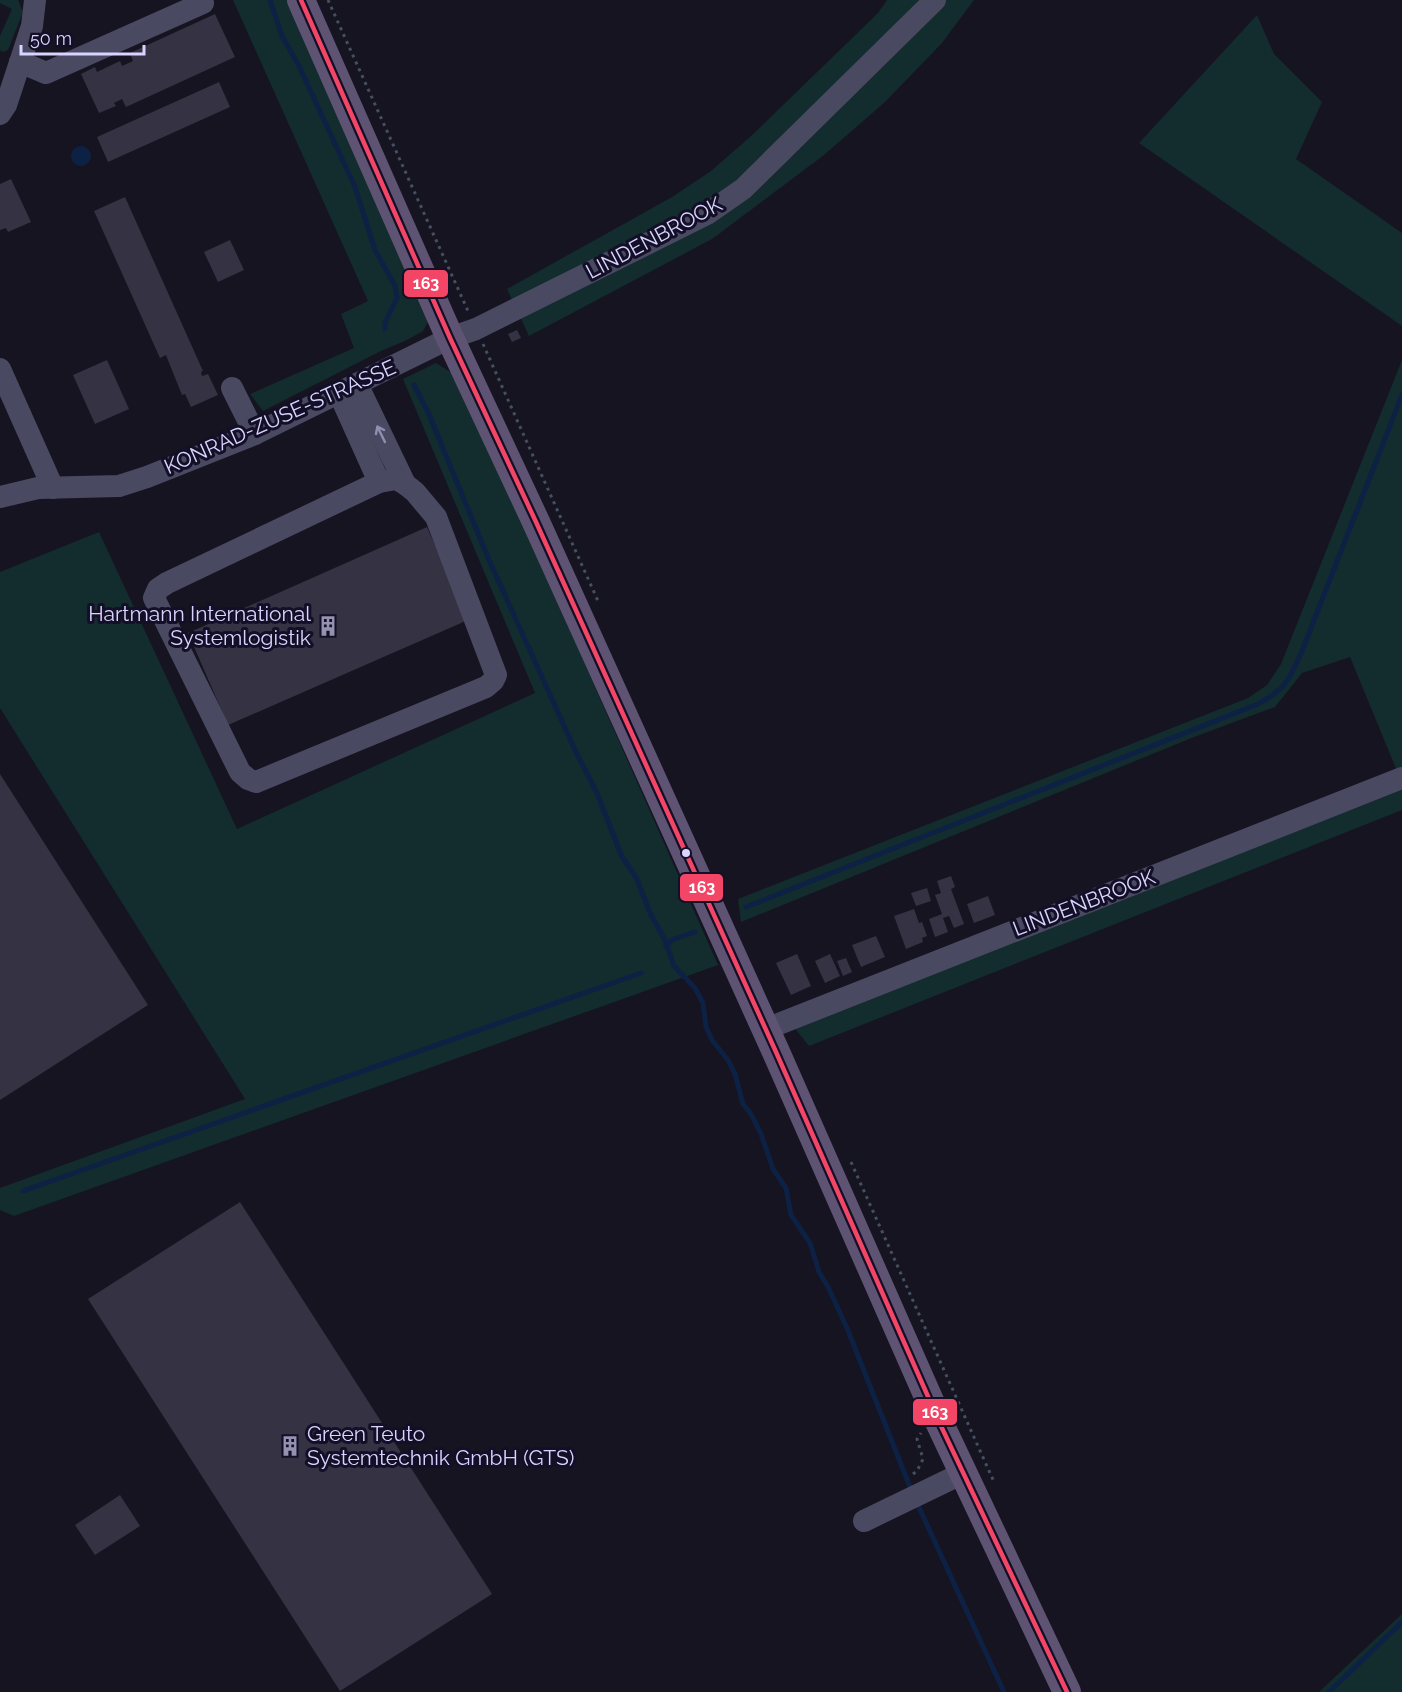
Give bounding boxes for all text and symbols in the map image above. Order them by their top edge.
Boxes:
scale bar [21,18,144,56]
text: 50 m [30,28,72,49]
street label: LINDENBROOK [581,191,726,284]
line badge: 163 [403,269,449,298]
text: 163 [413,274,439,293]
street label: KONRAD-ZUSE-STRASSE [160,354,400,479]
one-way arrow [375,426,387,443]
place label: Hartmann International Systemlogistik [88,601,311,650]
building icon: Hartmann International Systemlogistik [316,614,340,638]
unlabelled marker [680,847,692,859]
street label: LINDENBROOK [1009,864,1159,941]
line badge: 163 [679,873,724,902]
text: 163 [689,878,715,897]
line badge: 163 [912,1398,958,1426]
text: 163 [922,1403,948,1422]
place label: Green Teuto Systemtechnik GmbH (GTS) [307,1421,574,1470]
building icon: Green Teuto Systemtechnik GmbH (GTS) [278,1434,302,1458]

